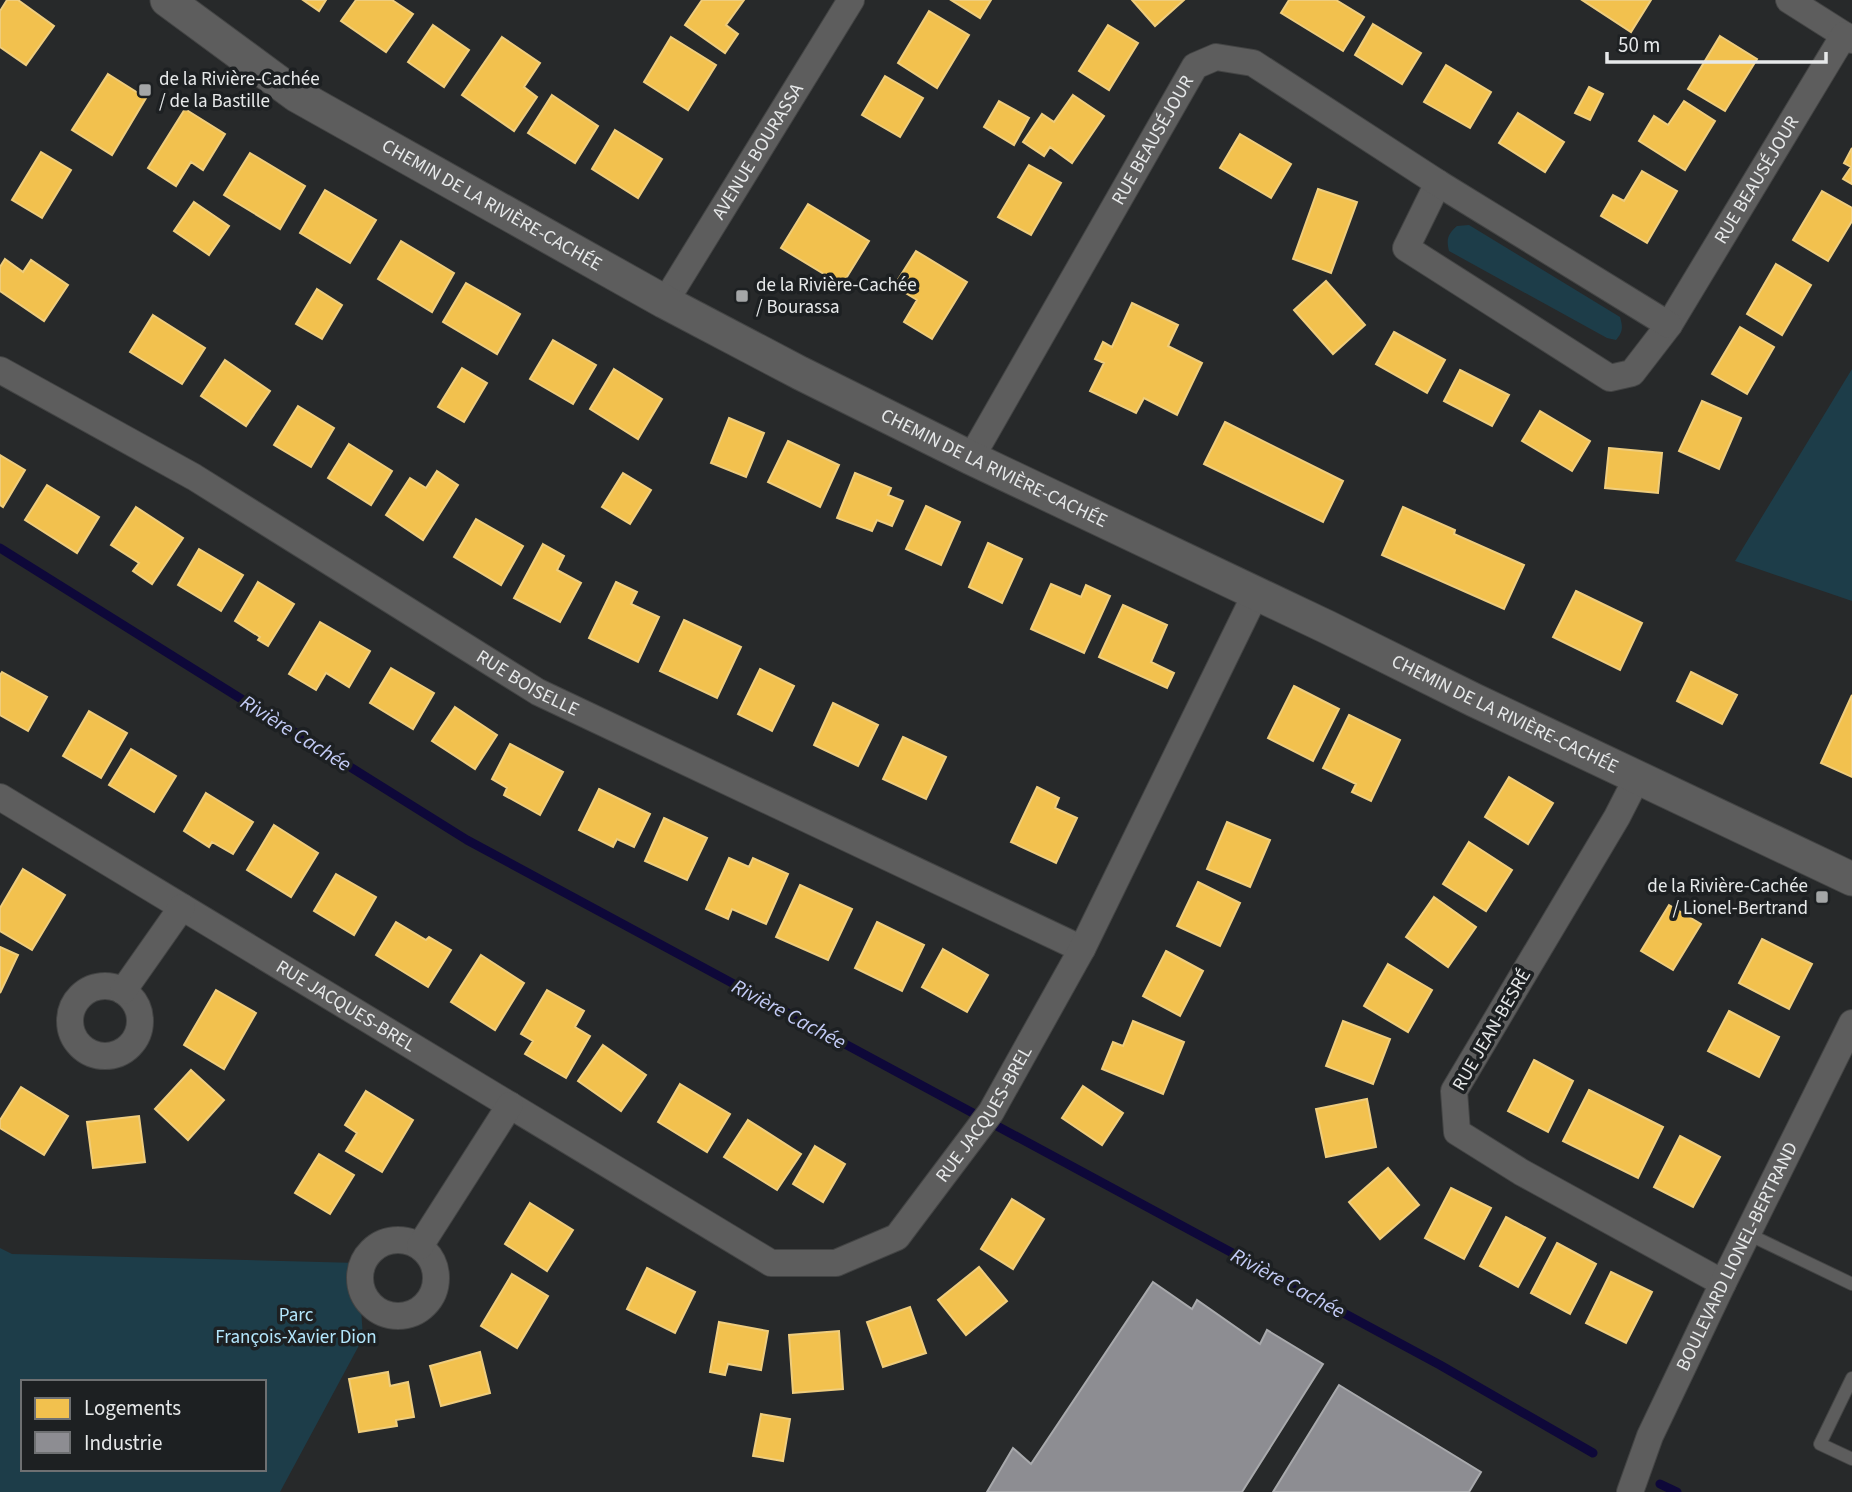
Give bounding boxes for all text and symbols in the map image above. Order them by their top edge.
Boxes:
scale bar [1607,21,1826,65]
text: 50 m [1618,30,1660,60]
place label: de la Rivière-Cachée / de la Bastille [159,66,320,115]
street label: RUE BEAUSÉJOUR [1105,70,1200,210]
street label: AVENUE BOURASSA [705,77,811,225]
marker: de la Rivière-Cachée / de la Bastille [137,82,153,98]
street label: RUE BEAUSÉJOUR [1707,111,1806,249]
street label: CHEMIN DE LA RIVIÈRE-CACHÉE [377,132,607,278]
place label: de la Rivière-Cachée / Bourassa [756,272,917,321]
marker: de la Rivière-Cachée / Bourassa [734,288,750,304]
street label: CHEMIN DE LA RIVIÈRE-CACHÉE [876,402,1112,534]
street label: RUE BOISELLE [471,643,584,723]
street label: CHEMIN DE LA RIVIÈRE-CACHÉE [1387,648,1623,780]
water label: Rivière Cachée [235,687,357,779]
place label: de la Rivière-Cachée / Lionel-Bertrand [1647,873,1808,922]
marker: de la Rivière-Cachée / Lionel-Bertrand [1814,889,1830,905]
street label: RUE JACQUES-BREL [271,953,421,1059]
street label: RUE JEAN-BESRÉ [1446,964,1538,1096]
water label: Rivière Cachée [727,971,851,1057]
street label: RUE JACQUES-BREL [929,1041,1039,1188]
street label: BOULEVARD LIONEL-BERTRAND [1670,1137,1804,1375]
water label: Rivière Cachée [1226,1240,1350,1326]
park label: Parc François-Xavier Dion [215,1302,377,1351]
legend [21,1380,266,1471]
text: Logements [84,1393,181,1423]
text: Industrie [84,1428,162,1458]

